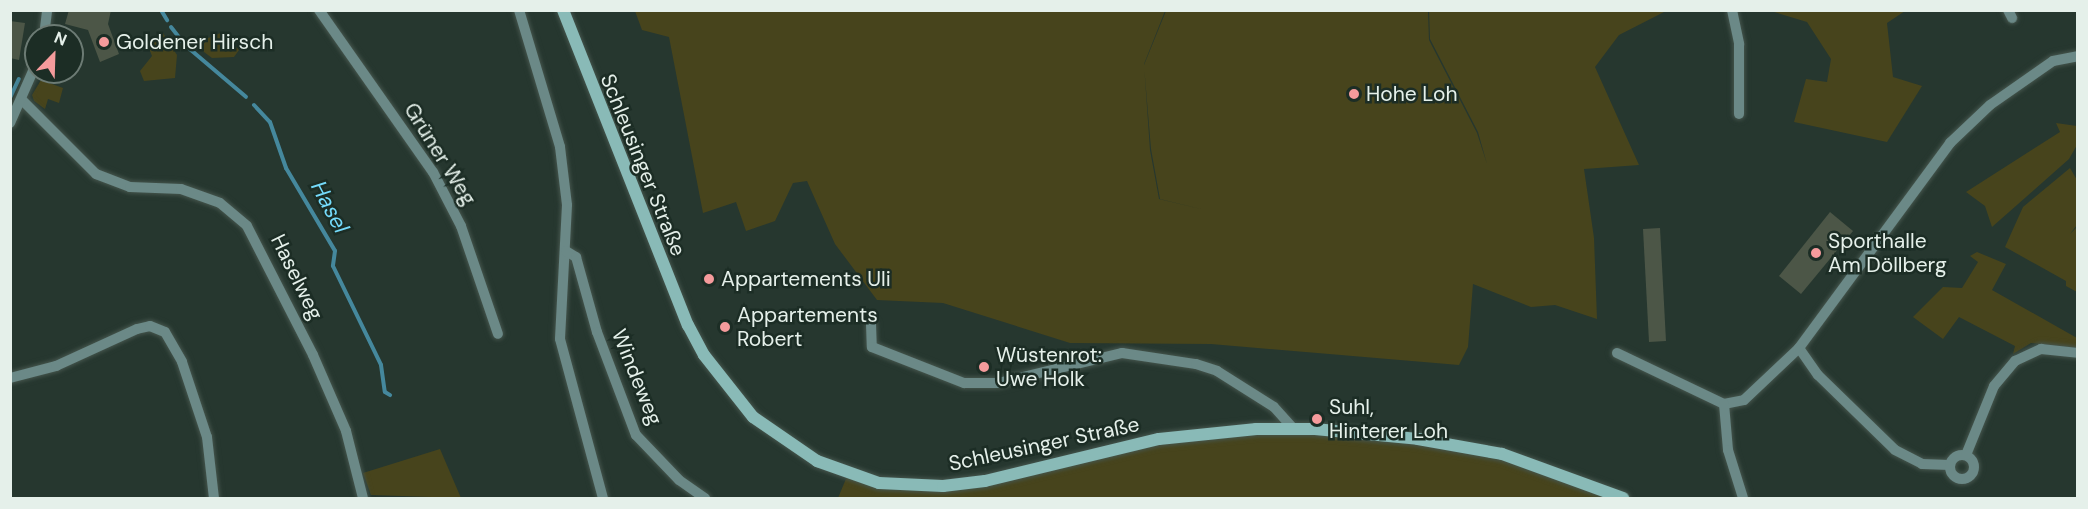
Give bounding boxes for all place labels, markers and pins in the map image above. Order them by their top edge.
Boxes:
place label: Goldener Hirsch [116,29,273,55]
marker: Goldener Hirsch [97,35,111,49]
place label: Hohe Loh [1366,81,1457,107]
marker: Hohe Loh [1347,87,1361,101]
place label: Sporthalle Am Döllberg [1828,228,1947,278]
marker: Sporthalle Am Döllberg [1809,246,1823,260]
place label: Appartements Uli [721,266,891,292]
marker: Appartements Uli [702,272,716,286]
place label: Appartements Robert [737,302,878,352]
marker: Appartements Robert [718,320,732,334]
place label: Wüstenrot: Uwe Holk [996,342,1102,392]
marker: Wüstenrot: Uwe Holk [977,360,991,374]
place label: Suhl, Hinterer Loh [1329,394,1448,444]
marker: Suhl, Hinterer Loh [1310,412,1324,426]

